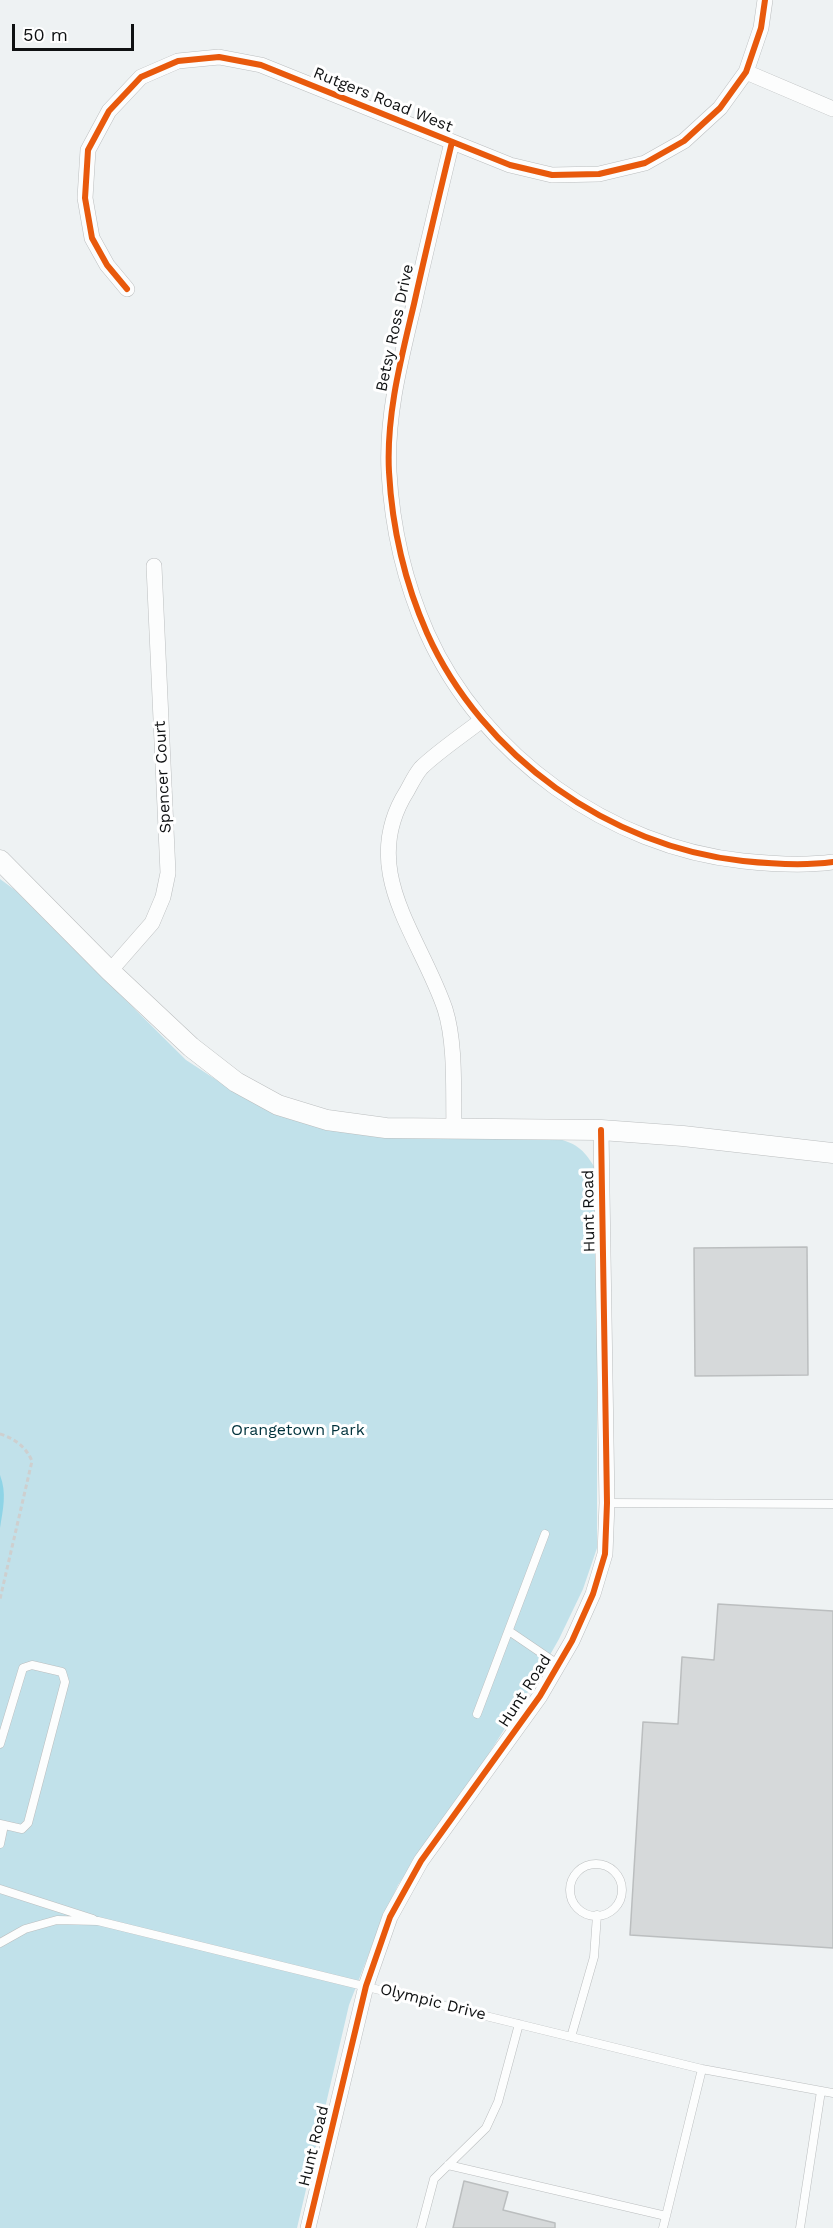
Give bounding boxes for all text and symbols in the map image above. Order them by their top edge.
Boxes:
scale bar [15,12,136,50]
text: 50 m [23,24,68,45]
street label: Rutgers Road West [311,63,455,137]
street label: Betsy Ross Drive [372,262,418,394]
street label: Spencer Court [150,720,176,834]
street label: Hunt Road [579,1170,599,1252]
park label: Orangetown Park [231,1420,365,1440]
street label: Hunt Road [494,1651,556,1731]
street label: Olympic Drive [378,1980,488,2024]
street label: Hunt Road [295,2104,333,2188]

